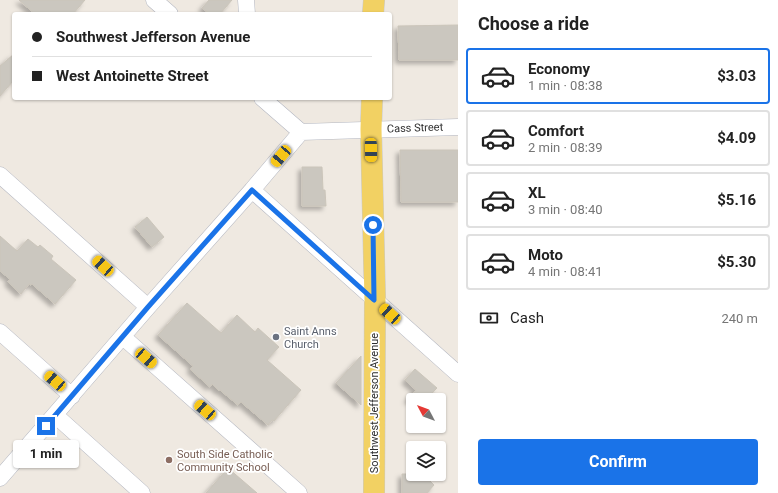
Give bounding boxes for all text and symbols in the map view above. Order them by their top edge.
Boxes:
text: Choose a ride [478,13,589,34]
text: Southwest Jefferson Avenue [56,28,250,46]
icon: car [480,58,516,94]
text: Economy [528,60,590,78]
text: West Antoinette Street [56,67,209,85]
text: $3.03 [717,67,756,85]
text: 1 min · 08:38 [528,78,603,93]
icon: car [480,120,516,156]
street label: Cass Street [387,121,444,135]
text: Comfort [528,122,584,140]
text: $4.09 [717,129,756,147]
car [365,138,377,162]
text: 2 min · 08:39 [528,140,603,155]
car [269,143,293,169]
icon: car [480,182,516,218]
text: XL [528,184,546,202]
text: $5.16 [717,191,756,209]
text: 3 min · 08:40 [528,202,603,217]
route start [364,216,382,234]
icon: car [480,244,516,280]
text: Moto [528,246,563,264]
text: $5.30 [717,253,756,271]
car [90,254,116,278]
text: 4 min · 08:41 [528,264,603,279]
car [377,302,403,326]
icon: cash [478,307,500,329]
text: Cash [510,309,544,327]
text: 240 m [721,311,758,326]
place label: Saint Anns Church [284,325,337,351]
marker: Saint Anns Church [271,332,281,342]
street label: Southwest Jefferson Avenue [368,333,381,473]
car [133,346,159,370]
car [42,369,68,393]
north arrow [406,393,446,433]
map controls [406,393,446,481]
car [192,398,218,422]
route end [37,417,55,435]
button: Confirm [478,439,758,485]
callout: 1 min [13,440,79,468]
button: layers [406,441,446,481]
text: 1 min [30,446,62,461]
place label: South Side Catholic Community School [177,448,273,474]
marker: South Side Catholic Community School [164,455,174,465]

